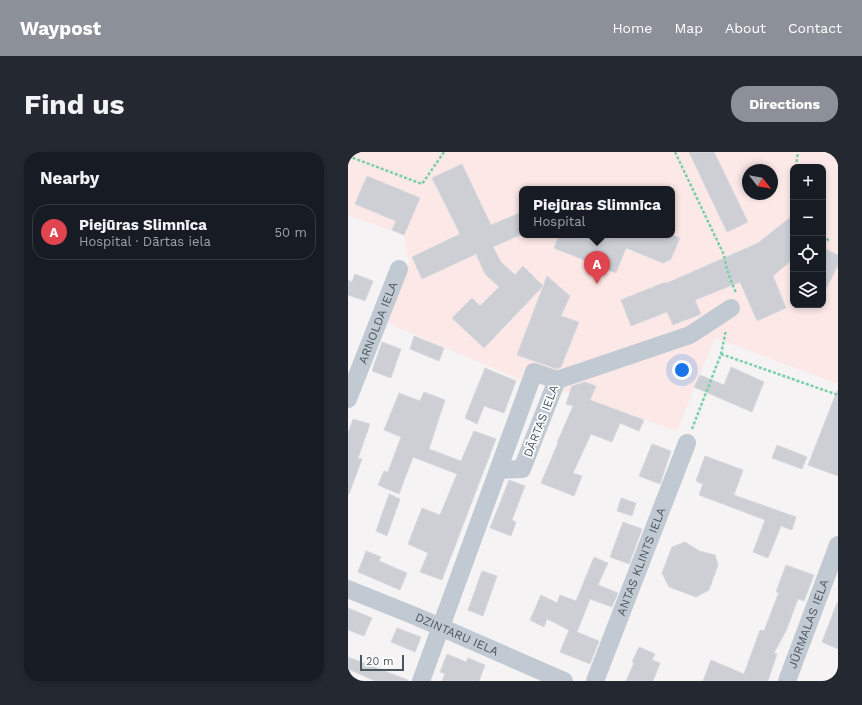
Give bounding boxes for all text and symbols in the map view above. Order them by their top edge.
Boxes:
text: Waypost [20,17,101,40]
text: Home [612,20,652,36]
text: Map [674,20,703,36]
text: About [725,20,766,36]
text: Contact [788,20,842,36]
button: Directions [731,86,838,122]
text: Find us [24,88,124,121]
north arrow [742,164,778,200]
map controls [790,164,826,308]
button: + [790,164,826,200]
text: Nearby [40,168,99,188]
popup [519,186,675,238]
text: Piejūras Slimnīca [533,196,661,214]
button: − [790,200,826,236]
text: Hospital [533,214,586,229]
text: Piejūras Slimnīca [79,216,207,234]
text: A [50,225,58,240]
text: 50 m [275,225,307,240]
text: Hospital · Dārtas iela [79,234,211,249]
button: locate [790,236,826,272]
pin: A [584,251,610,284]
button: layers [790,272,826,308]
street label: ARNOLDA IELA [356,279,400,366]
your location [672,360,692,380]
street label: DĀRTAS IELA [521,383,561,459]
street label: ANTAS KLINTS IELA [614,505,668,618]
street label: JŪRMALAS IELA [785,577,832,671]
street label: DZINTARU IELA [413,610,501,659]
scale bar [360,653,404,672]
text: 20 m [366,655,394,668]

